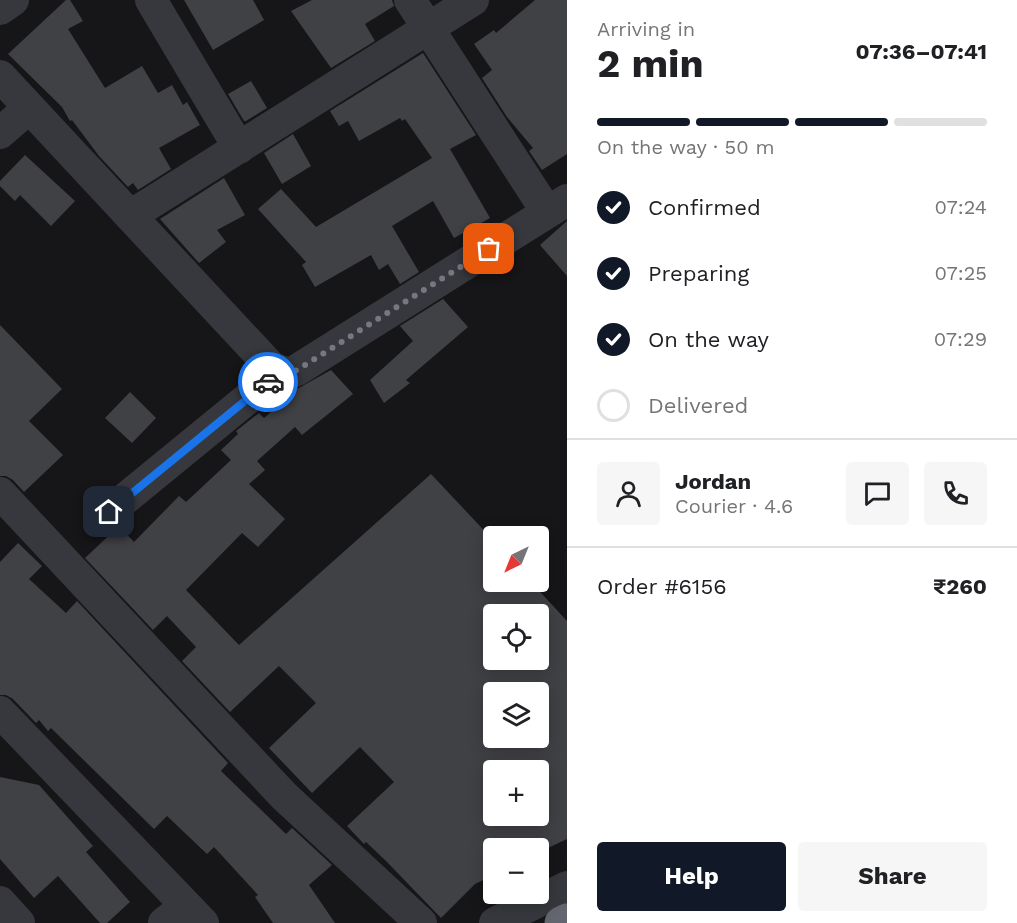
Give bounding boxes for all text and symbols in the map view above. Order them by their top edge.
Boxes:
text: Arriving in [597,17,695,41]
text: 07:36–07:41 [856,39,987,64]
text: 2 min [597,41,704,86]
text: On the way · 50 m [597,135,775,159]
icon: check [597,191,630,224]
text: Confirmed [648,195,761,220]
text: 07:24 [935,195,987,219]
pin [463,223,514,274]
icon: bag [472,232,505,265]
icon: check [597,257,630,290]
text: Preparing [648,261,749,286]
text: 07:25 [935,261,987,285]
icon: check [597,323,630,356]
text: On the way [648,327,769,352]
text: 07:29 [934,327,987,351]
courier [238,352,298,412]
icon: car [252,366,285,399]
text: Delivered [648,393,748,418]
button: person [597,462,660,525]
button: chat [846,462,909,525]
button: phone [924,462,987,525]
text: Jordan [675,469,751,494]
pin [83,486,134,537]
text: Courier · 4.6 [675,494,793,518]
icon: home [92,495,125,528]
north arrow [483,526,549,592]
map controls [483,526,549,904]
text: Order #6156 [597,574,727,599]
text: ₹260 [933,574,987,599]
button: locate [483,604,549,670]
button: layers [483,682,549,748]
button: + [483,760,549,826]
button: − [483,838,549,904]
button: Help [597,842,786,911]
button: Share [798,842,987,911]

